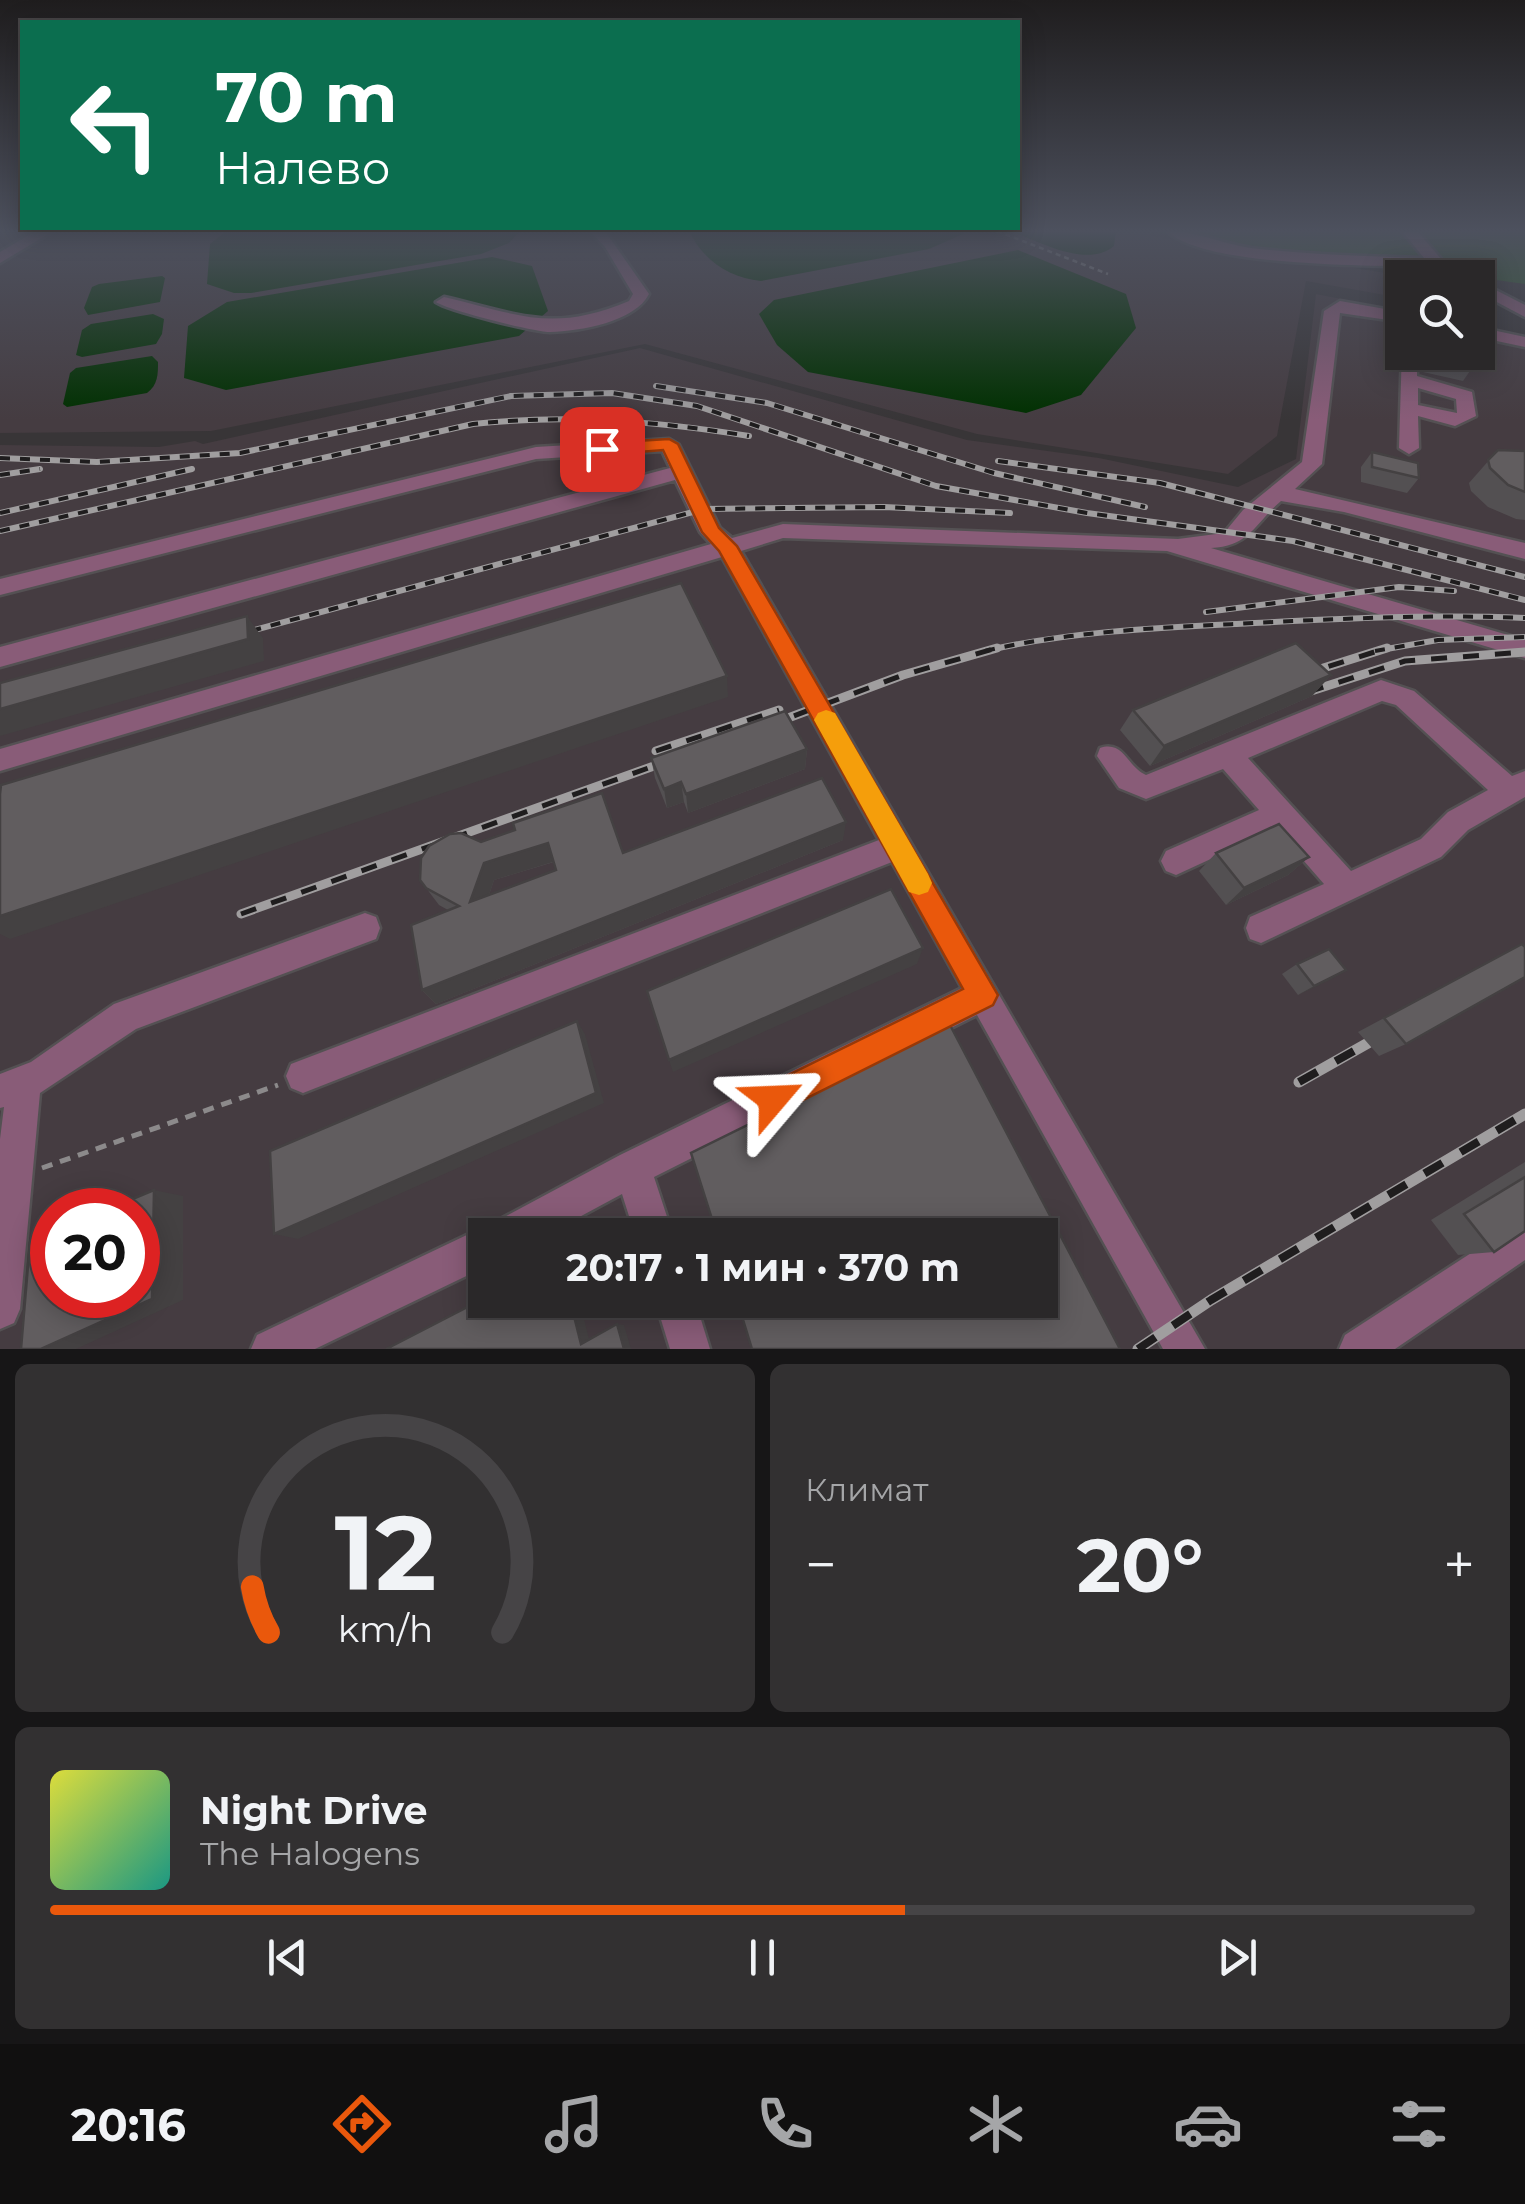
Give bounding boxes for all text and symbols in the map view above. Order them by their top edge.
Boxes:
text: 70 m [215,54,398,140]
icon: left [50,60,180,190]
text: Налево [215,140,390,195]
map controls [1385,260,1495,370]
button: search [1385,260,1495,370]
pin [560,407,645,492]
icon: arrive [575,422,630,477]
position arrow [721,1047,825,1151]
speed limit sign: 20 [30,1188,160,1318]
text: 20:17 · 1 мин · 370 m [566,1244,960,1291]
text: Климат [805,1470,928,1509]
text: 12 [334,1489,436,1616]
text: 20° [1077,1519,1203,1611]
text: − [805,1531,837,1598]
text: + [1443,1531,1475,1598]
text: km/h [337,1607,433,1651]
text: Night Drive [200,1787,427,1834]
text: The Halogens [200,1834,420,1873]
icon: previous [260,1930,315,1985]
icon: pause [735,1930,790,1985]
icon: next [1210,1930,1265,1985]
icon: directions [327,2089,397,2159]
icon: music [539,2089,609,2159]
icon: phone [750,2089,820,2159]
icon: climate [961,2089,1031,2159]
icon: car [1173,2089,1243,2159]
icon: filters [1384,2089,1454,2159]
text: 20:16 [71,2097,186,2152]

